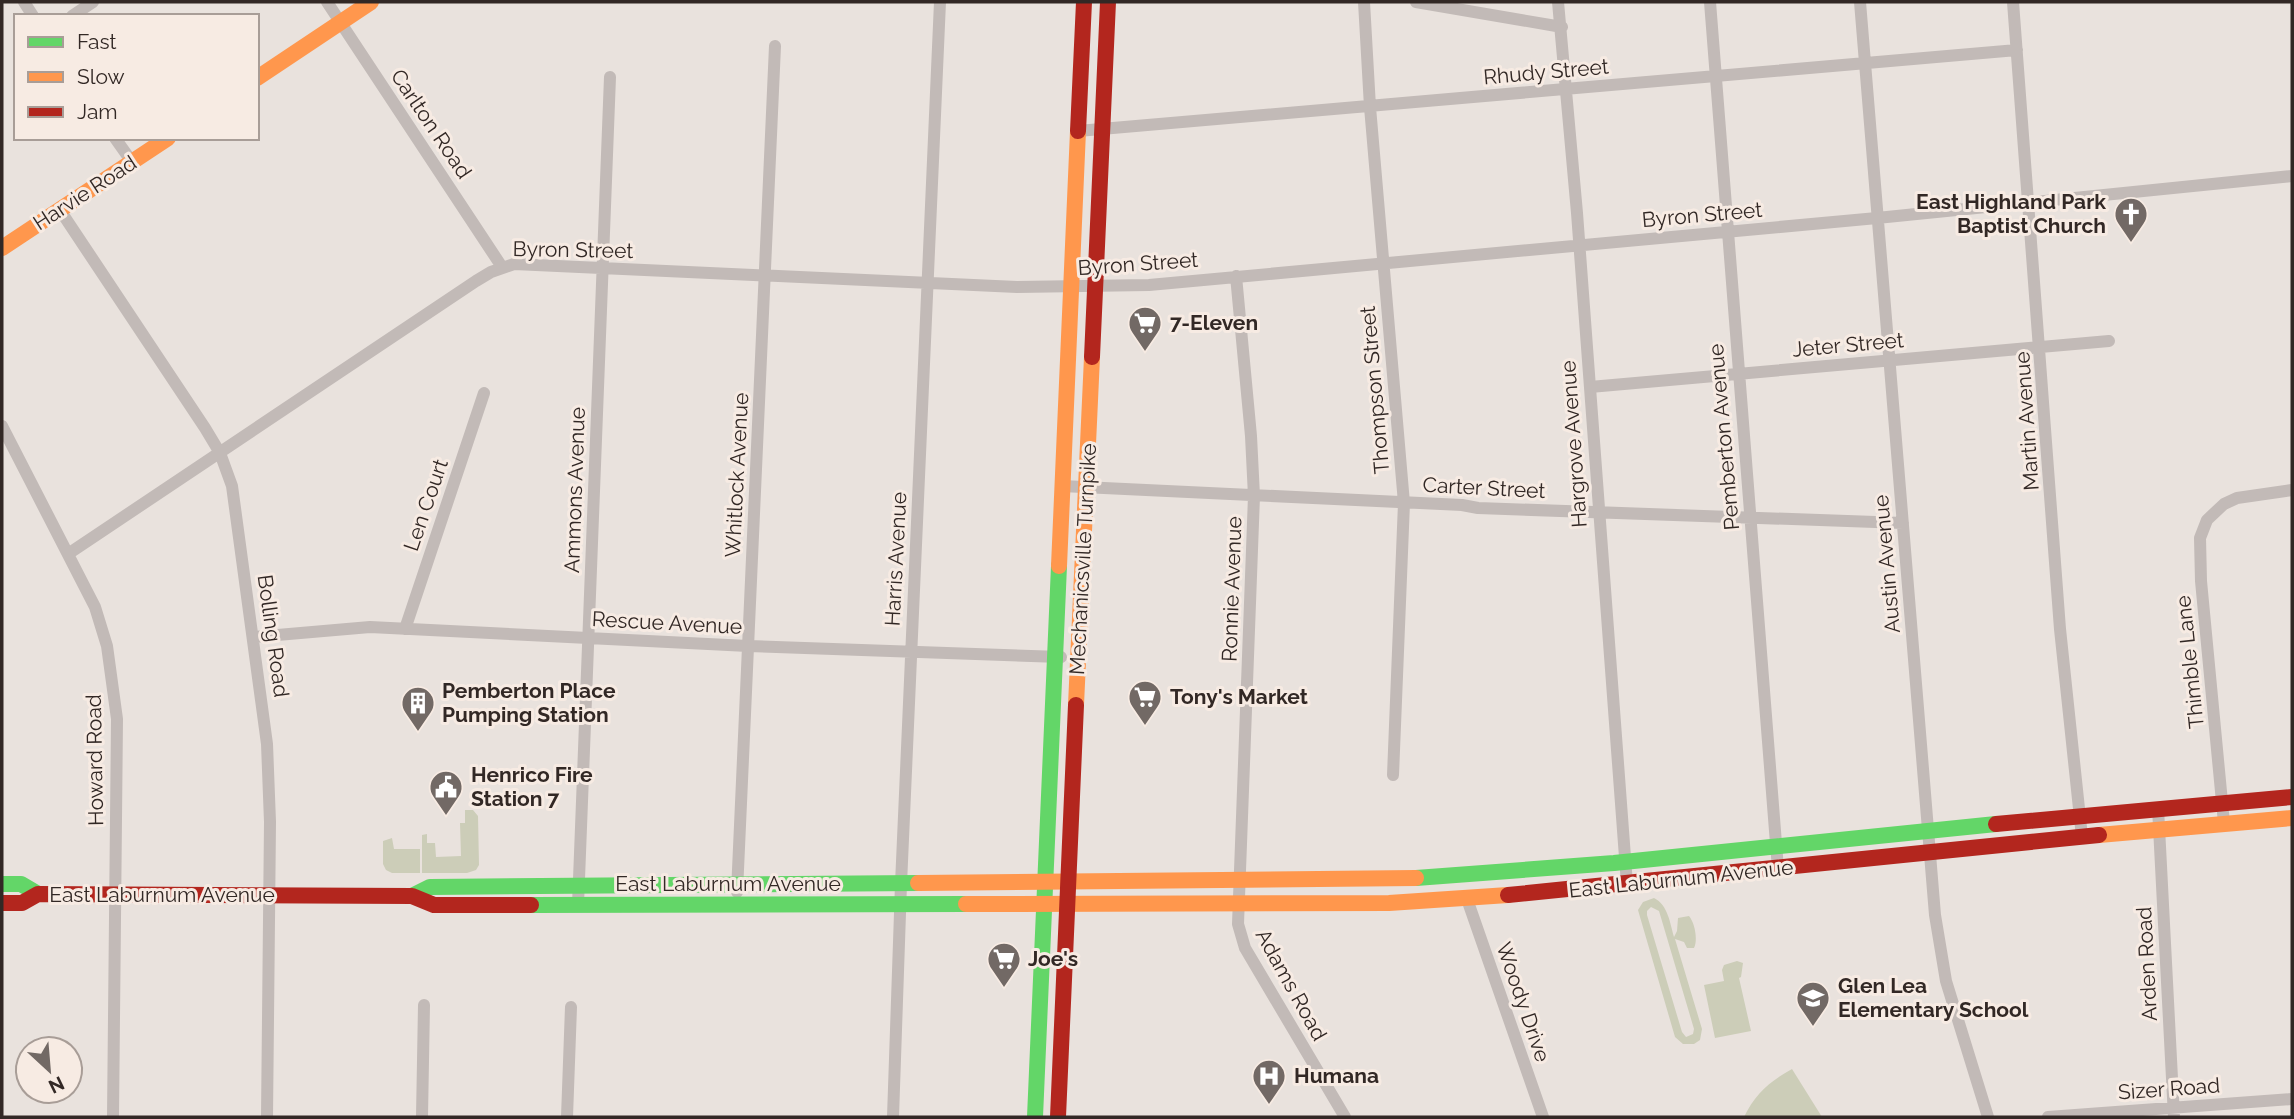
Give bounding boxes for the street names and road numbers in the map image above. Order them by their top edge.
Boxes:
street label: Rhudy Street [1482,54,1610,89]
street label: Carlton Road [386,64,477,183]
street label: Harvie Road [28,150,141,235]
street label: Byron Street [1641,197,1763,232]
street label: Byron Street [513,236,634,263]
street label: Byron Street [1077,247,1199,280]
street label: Thompson Street [1355,305,1394,475]
street label: Jeter Street [1791,327,1905,362]
street label: Pemberton Avenue [1703,343,1744,531]
street label: Martin Avenue [2009,351,2044,491]
street label: Hargrove Avenue [1555,360,1592,528]
street label: Whitlock Avenue [720,392,753,558]
street label: Ammons Avenue [559,407,590,573]
street label: Mechanicsville Turnpike [1064,443,1101,675]
street label: Len Court [398,456,453,554]
street label: Carter Street [1422,472,1546,503]
street label: Harris Avenue [879,491,912,627]
street label: Austin Avenue [1868,494,1905,634]
street label: Ronnie Avenue [1216,516,1247,662]
street label: Bolling Road [253,573,294,699]
street label: Thimble Lane [2170,594,2209,730]
street label: Rescue Avenue [591,606,743,639]
street label: Howard Road [81,694,108,826]
street label: East Laburnum Avenue [1567,854,1794,903]
street label: East Laburnum Avenue [615,871,841,896]
street label: East Laburnum Avenue [49,882,275,907]
street label: Arden Road [2131,906,2162,1022]
street label: Adams Road [1251,925,1332,1045]
street label: Woody Drive [1491,939,1556,1065]
street label: Sizer Road [2117,1072,2221,1105]

